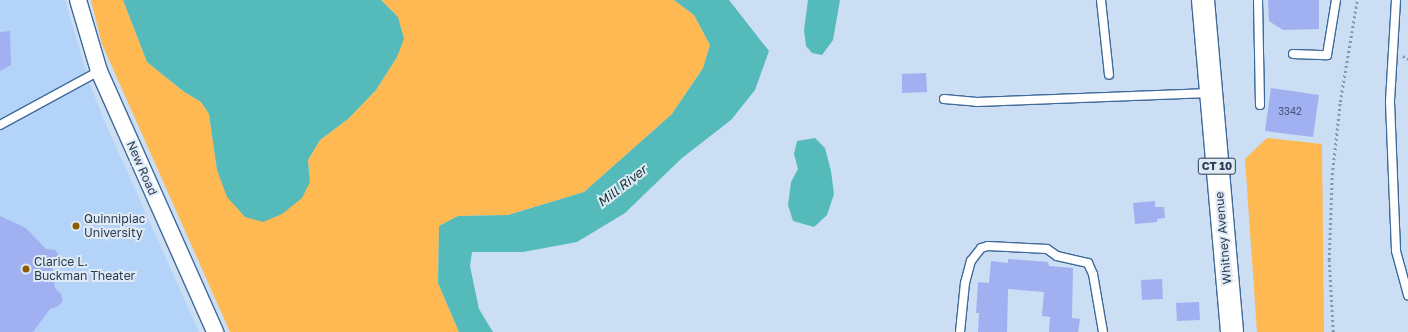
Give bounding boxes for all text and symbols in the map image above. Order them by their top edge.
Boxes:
house number: 3342 [1278,106,1302,118]
street label: New Road [124,139,160,197]
road number: CT 10 [1197,157,1237,175]
water label: Mill River [594,162,650,210]
street label: Whitney Avenue [1212,191,1234,285]
place label: Quinnipiac University [84,212,145,240]
marker: Quinnipiac University [71,221,81,231]
place label: Clarice L. Buckman Theater [34,255,135,283]
marker: Clarice L. Buckman Theater [21,264,31,274]

